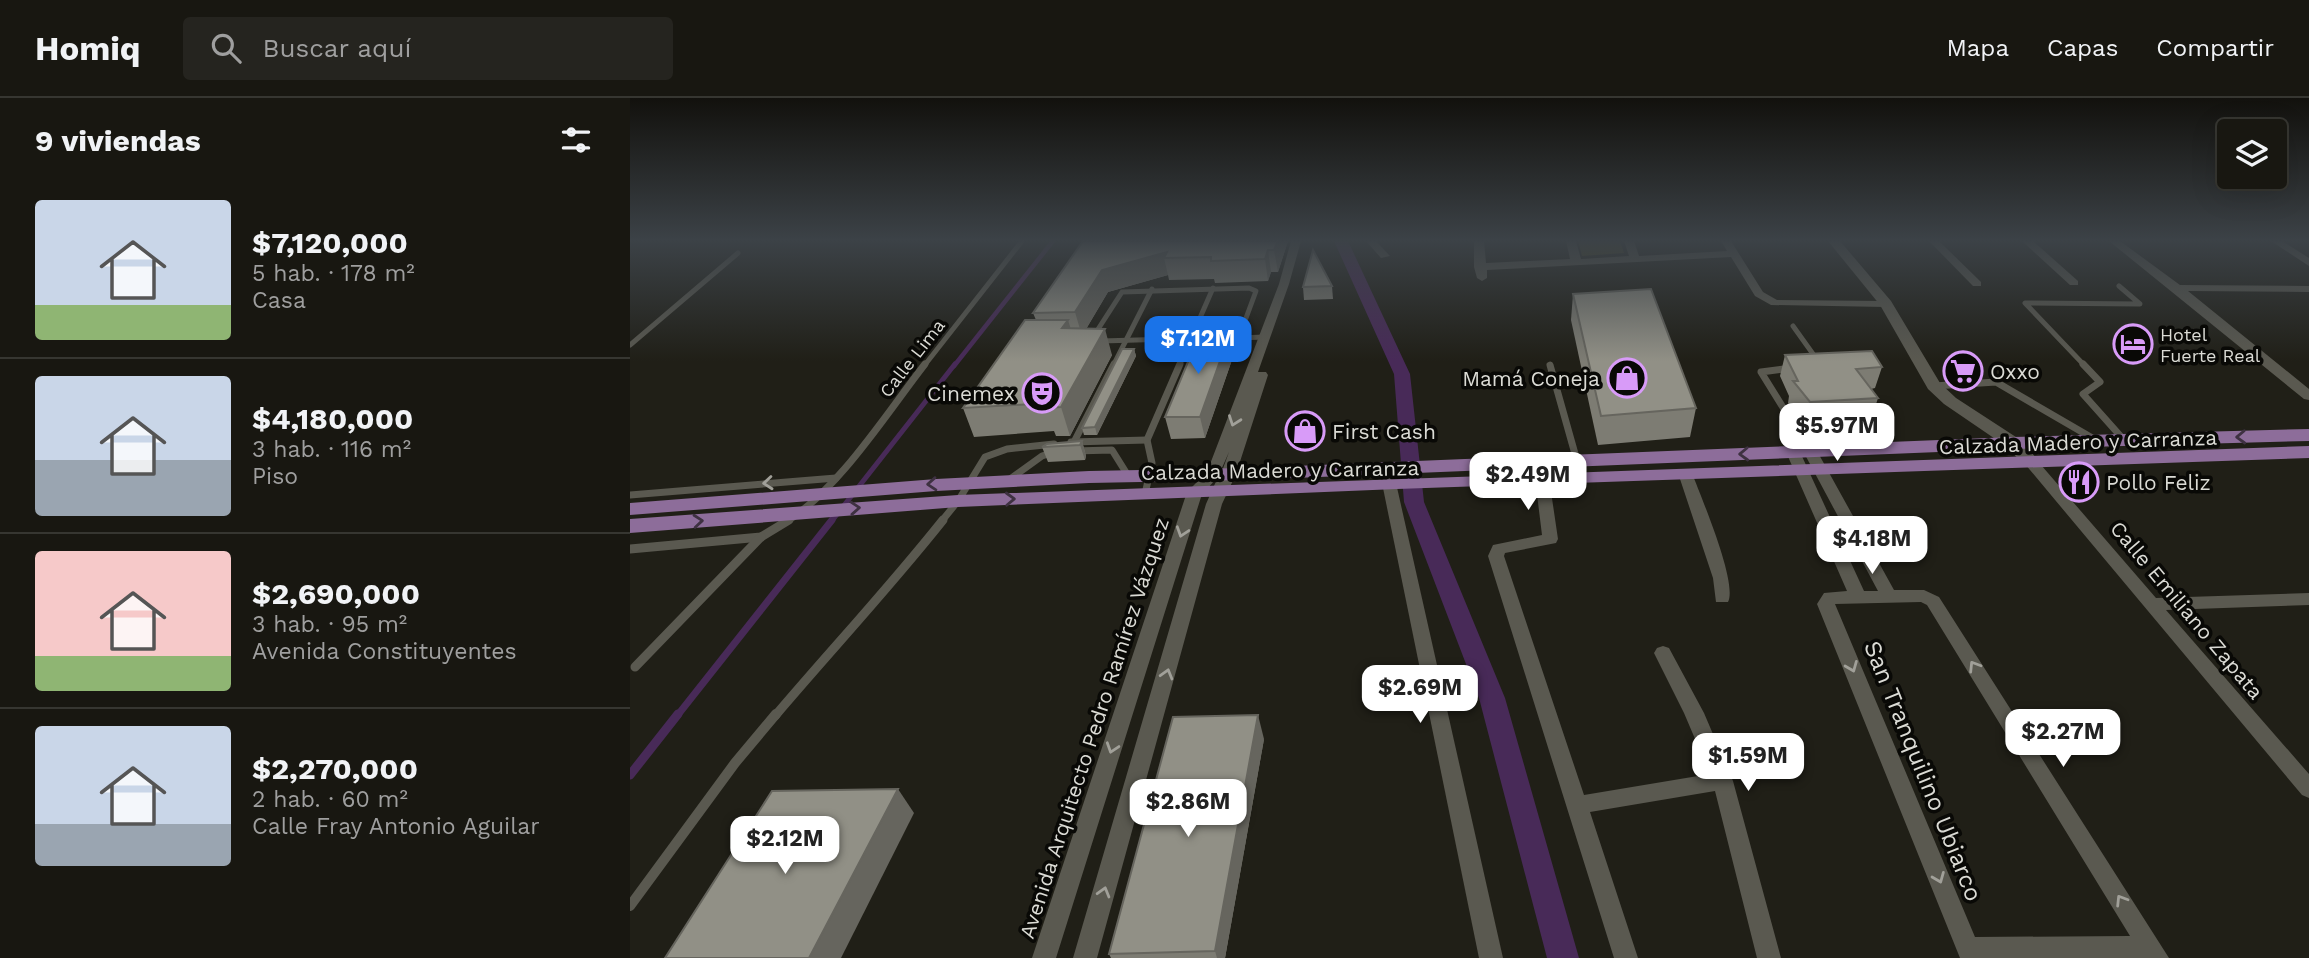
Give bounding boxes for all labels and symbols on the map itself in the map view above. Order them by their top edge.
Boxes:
street label: Calle Lima [875,315,949,401]
pin: $7.12M [1141,316,1255,376]
hotel icon: Hotel Fuerte Real [2112,323,2154,365]
place label: Hotel Fuerte Real [2160,324,2261,366]
supermarket icon: Oxxo [1942,350,1984,392]
shop icon: Mamá Coneja [1606,357,1648,399]
place label: Oxxo [1990,359,2040,384]
place label: Mamá Coneja [1462,366,1600,391]
theatre icon: Cinemex [1021,372,1063,414]
place label: Cinemex [927,381,1015,406]
pin: $5.97M [1780,404,1894,463]
shop icon: First Cash [1284,410,1326,452]
one-way arrow [1228,414,1242,426]
place label: First Cash [1332,419,1436,444]
street label: Calzada Madero y Carranza [1938,425,2218,459]
one-way arrow [2235,429,2246,445]
one-way arrow [1738,446,1749,461]
pin: $2.49M [1471,452,1585,512]
street label: Calzada Madero y Carranza [1141,455,1420,485]
restaurant icon: Pollo Feliz [2058,461,2100,503]
place label: Pollo Feliz [2106,470,2211,495]
one-way arrow [762,475,773,490]
one-way arrow [926,476,937,491]
one-way arrow [1005,492,1016,507]
one-way arrow [850,501,861,516]
one-way arrow [693,514,704,529]
street label: Avenida Arquitecto Pedro Ramírez Vázquez [1014,515,1174,941]
street label: Calle Emiliano Zapata [2105,516,2269,704]
pin: $4.18M [1815,517,1929,576]
one-way arrow [1176,525,1190,537]
street label: San Tranquilino Ubiarco [1858,637,1988,905]
one-way arrow [1844,660,1858,673]
one-way arrow [1969,661,1982,674]
pin: $2.69M [1363,666,1477,725]
one-way arrow [1158,668,1173,680]
pin: $2.27M [2006,710,2120,769]
pin: $1.59M [1691,734,1805,793]
one-way arrow [1106,741,1120,754]
pin: $2.86M [1131,780,1245,839]
pin: $2.12M [728,816,842,876]
one-way arrow [1930,871,1944,883]
one-way arrow [1096,887,1110,899]
one-way arrow [2116,895,2129,908]

